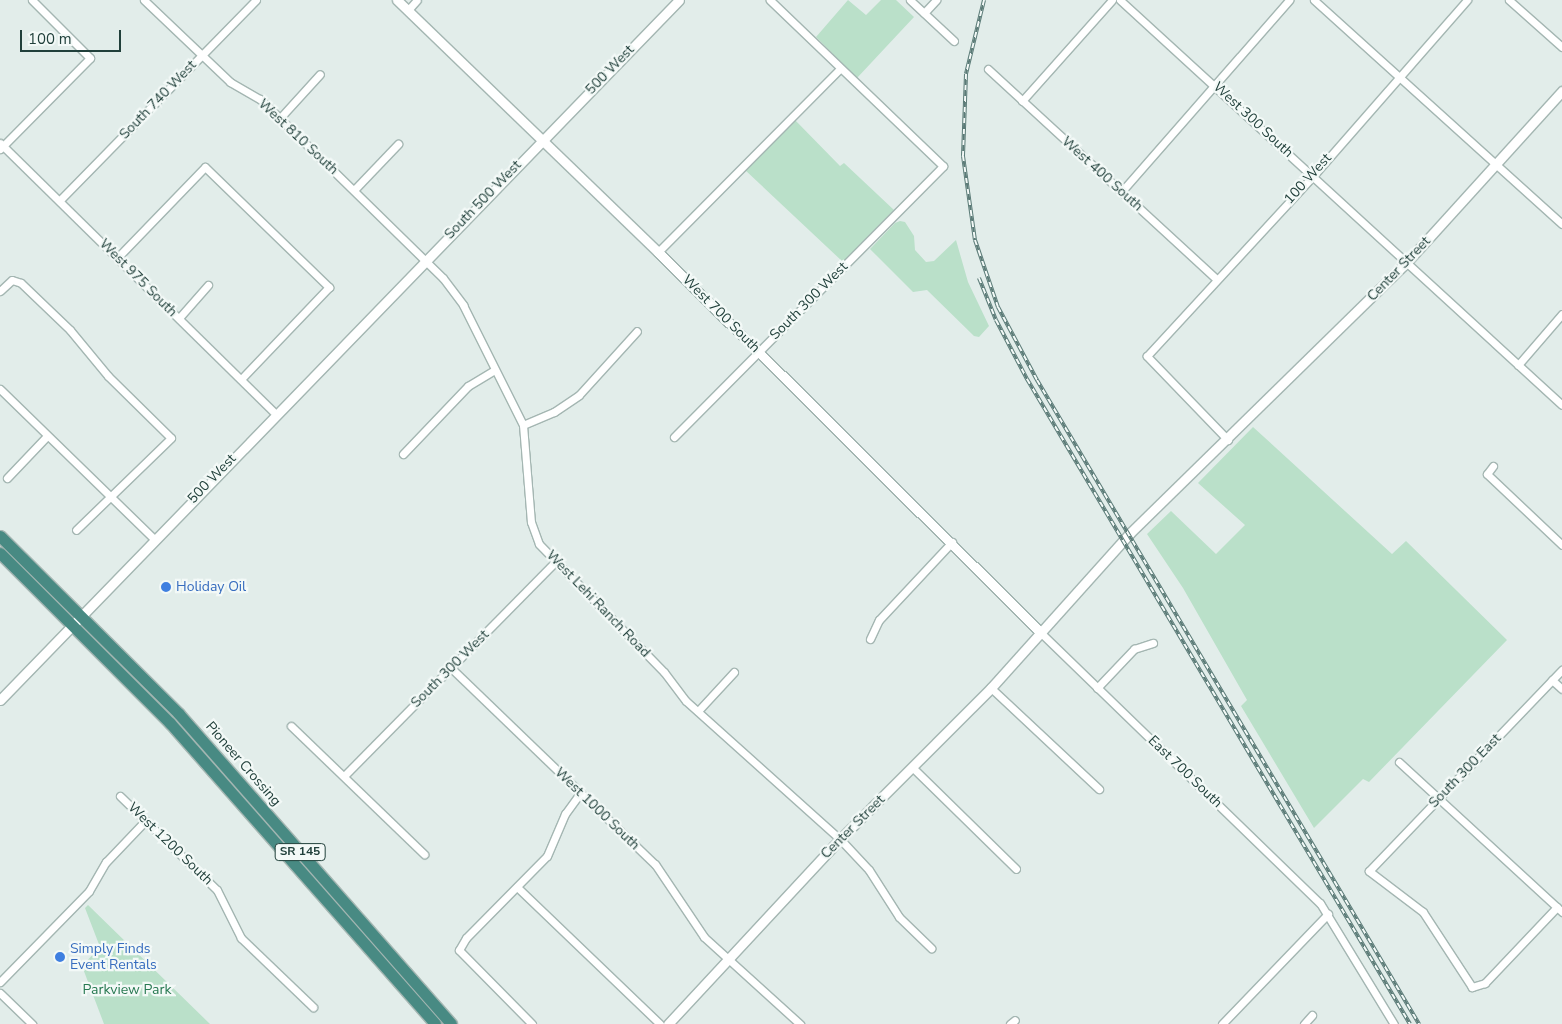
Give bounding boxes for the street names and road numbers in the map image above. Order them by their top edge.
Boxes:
street label: 500 West [582,42,638,98]
street label: South 740 West [116,57,200,143]
street label: West 300 South [1210,79,1296,161]
street label: West 810 South [255,96,341,178]
street label: West 400 South [1058,133,1146,215]
street label: 100 West [1281,150,1335,208]
street label: South 500 West [441,157,525,243]
street label: Center Street [1364,233,1434,305]
street label: West 975 South [96,236,180,320]
street label: South 300 West [767,259,851,343]
street label: West 700 South [679,272,763,356]
street label: 500 West [184,451,240,507]
street label: West Lehi Ranch Road [543,547,653,661]
street label: South 300 West [408,627,492,711]
street label: Pioneer Crossing [202,718,284,810]
street label: South 300 East [1425,730,1505,812]
street label: East 700 South [1144,732,1226,812]
street label: West 1000 South [551,764,643,854]
street label: Center Street [818,792,888,862]
street label: West 1200 South [124,799,216,889]
road number: SR 145 [274,842,326,862]

